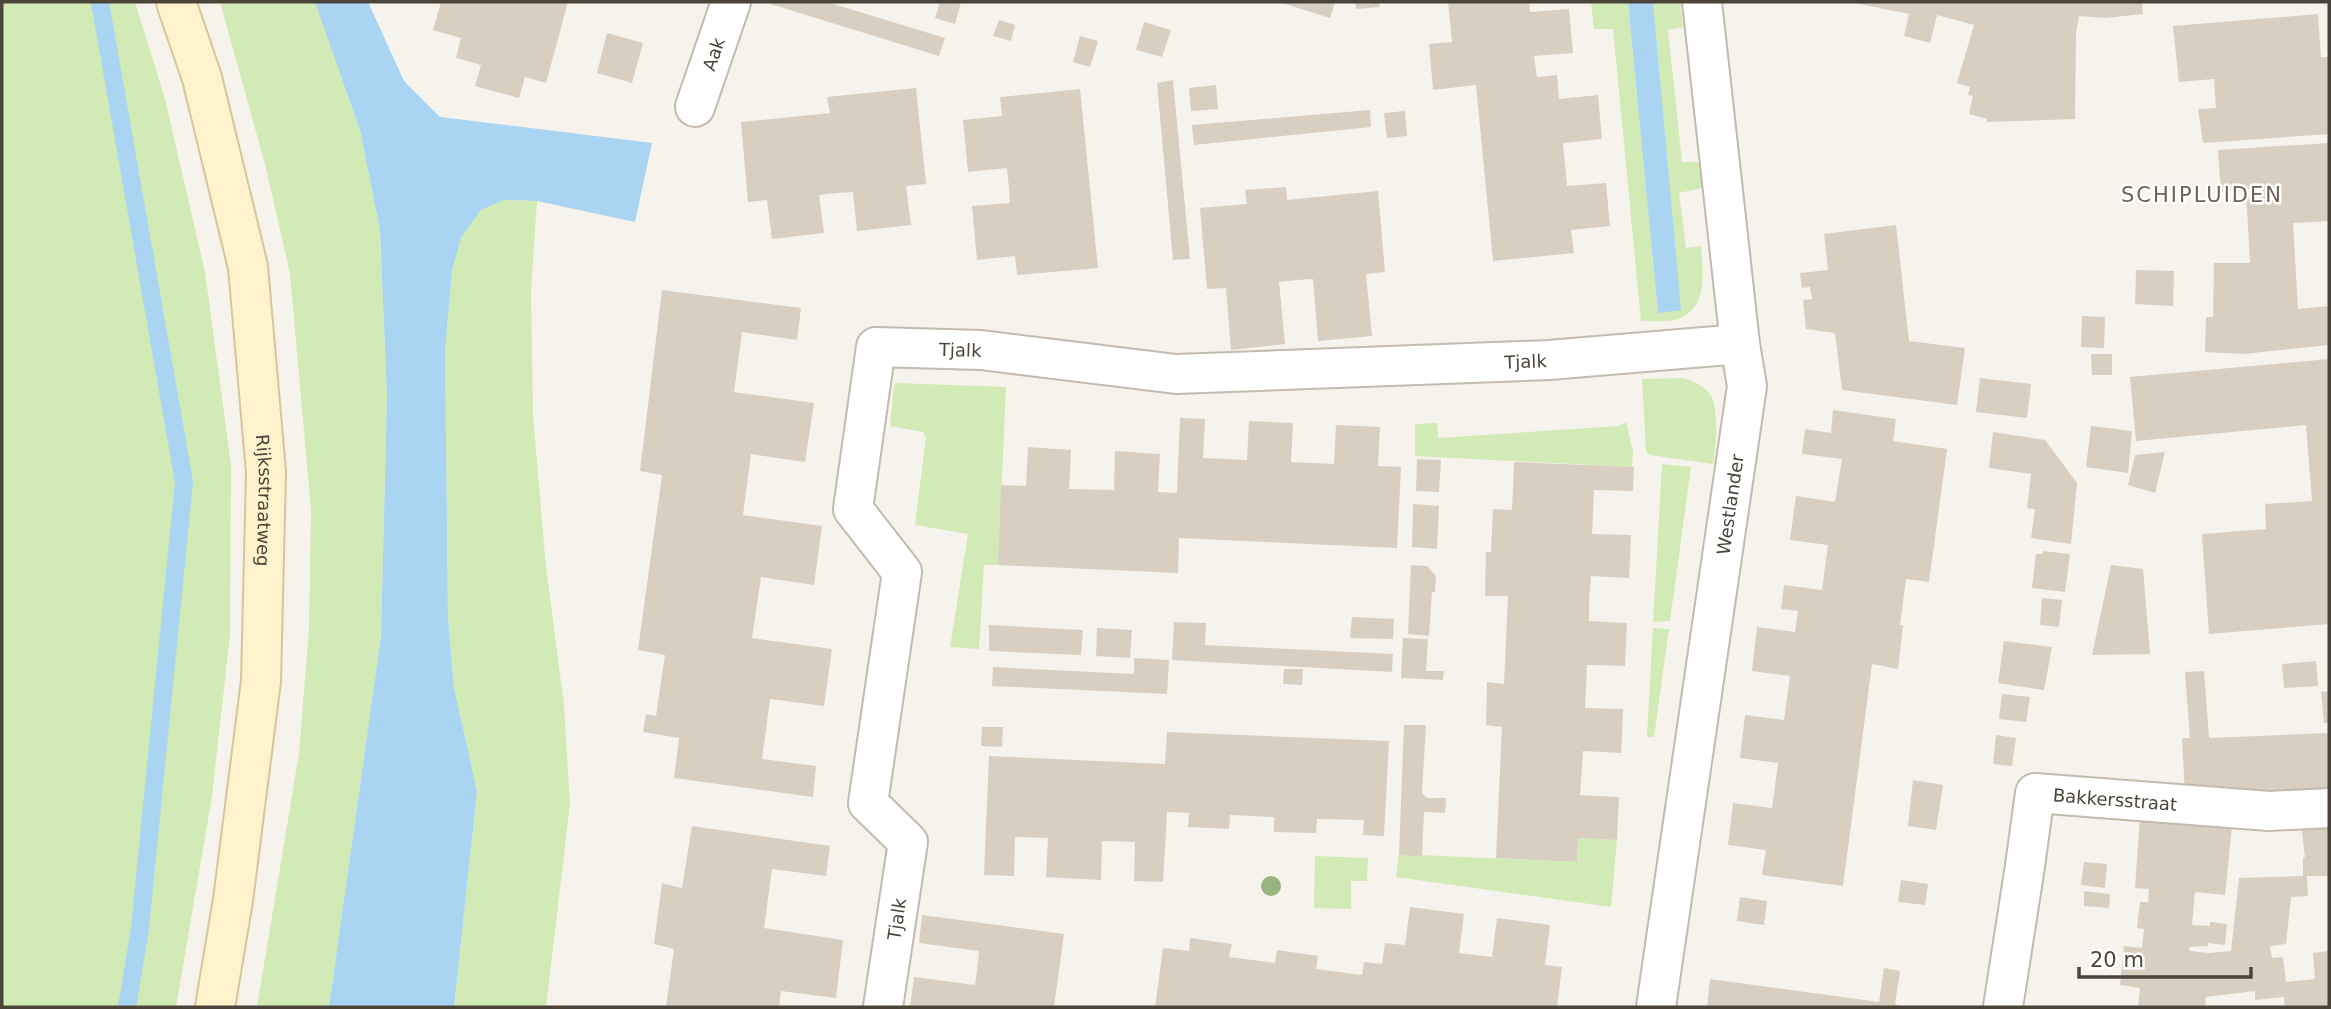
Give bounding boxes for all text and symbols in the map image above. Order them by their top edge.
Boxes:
street label: Aak [698,34,729,73]
district label: SCHIPLUIDEN [2121,183,2283,207]
street label: Tjalk [938,338,982,361]
street label: Tjalk [1503,350,1548,372]
street label: Rijksstraatweg [252,433,277,567]
street label: Westlander [1712,452,1748,556]
street label: Bakkersstraat [2052,784,2178,814]
street label: Tjalk [883,896,910,943]
scale bar [2079,936,2250,980]
text: 20 m [2090,948,2144,972]

